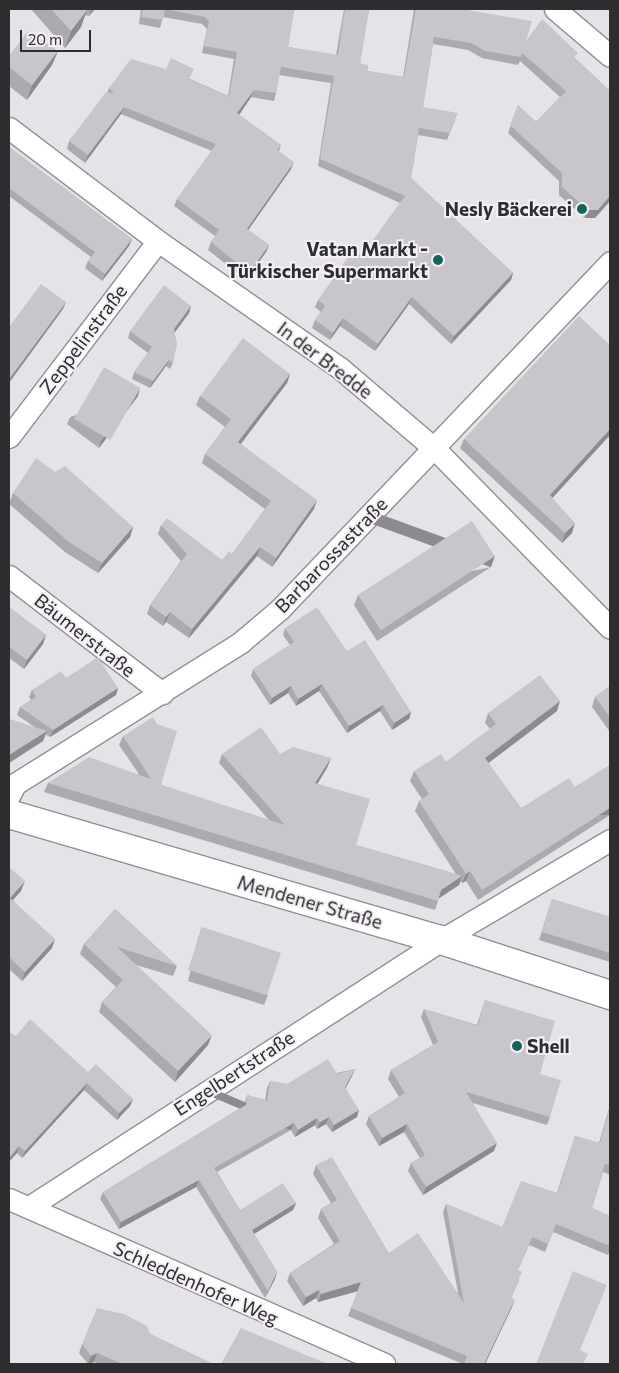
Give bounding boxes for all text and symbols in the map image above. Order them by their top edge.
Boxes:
scale bar [22,20,94,52]
text: 20 m [28,30,62,48]
place label: Nesly Bäckerei [445,198,572,220]
marker: Nesly Bäckerei [576,203,588,215]
place label: Vatan Markt - Türkischer Supermarkt [227,238,428,282]
marker: Vatan Markt - Türkischer Supermarkt [432,254,444,266]
street label: Zeppelinstraße [34,280,132,398]
street label: In der Bredde [273,317,377,403]
street label: Barbarossastraße [270,492,392,618]
street label: Bäumerstraße [30,589,140,681]
street label: Mendener Straße [235,870,385,934]
street label: Engelbertstraße [169,1026,299,1120]
place label: Shell [527,1035,570,1057]
marker: Shell [511,1040,523,1052]
street label: Schleddenhofer Weg [110,1236,282,1330]

